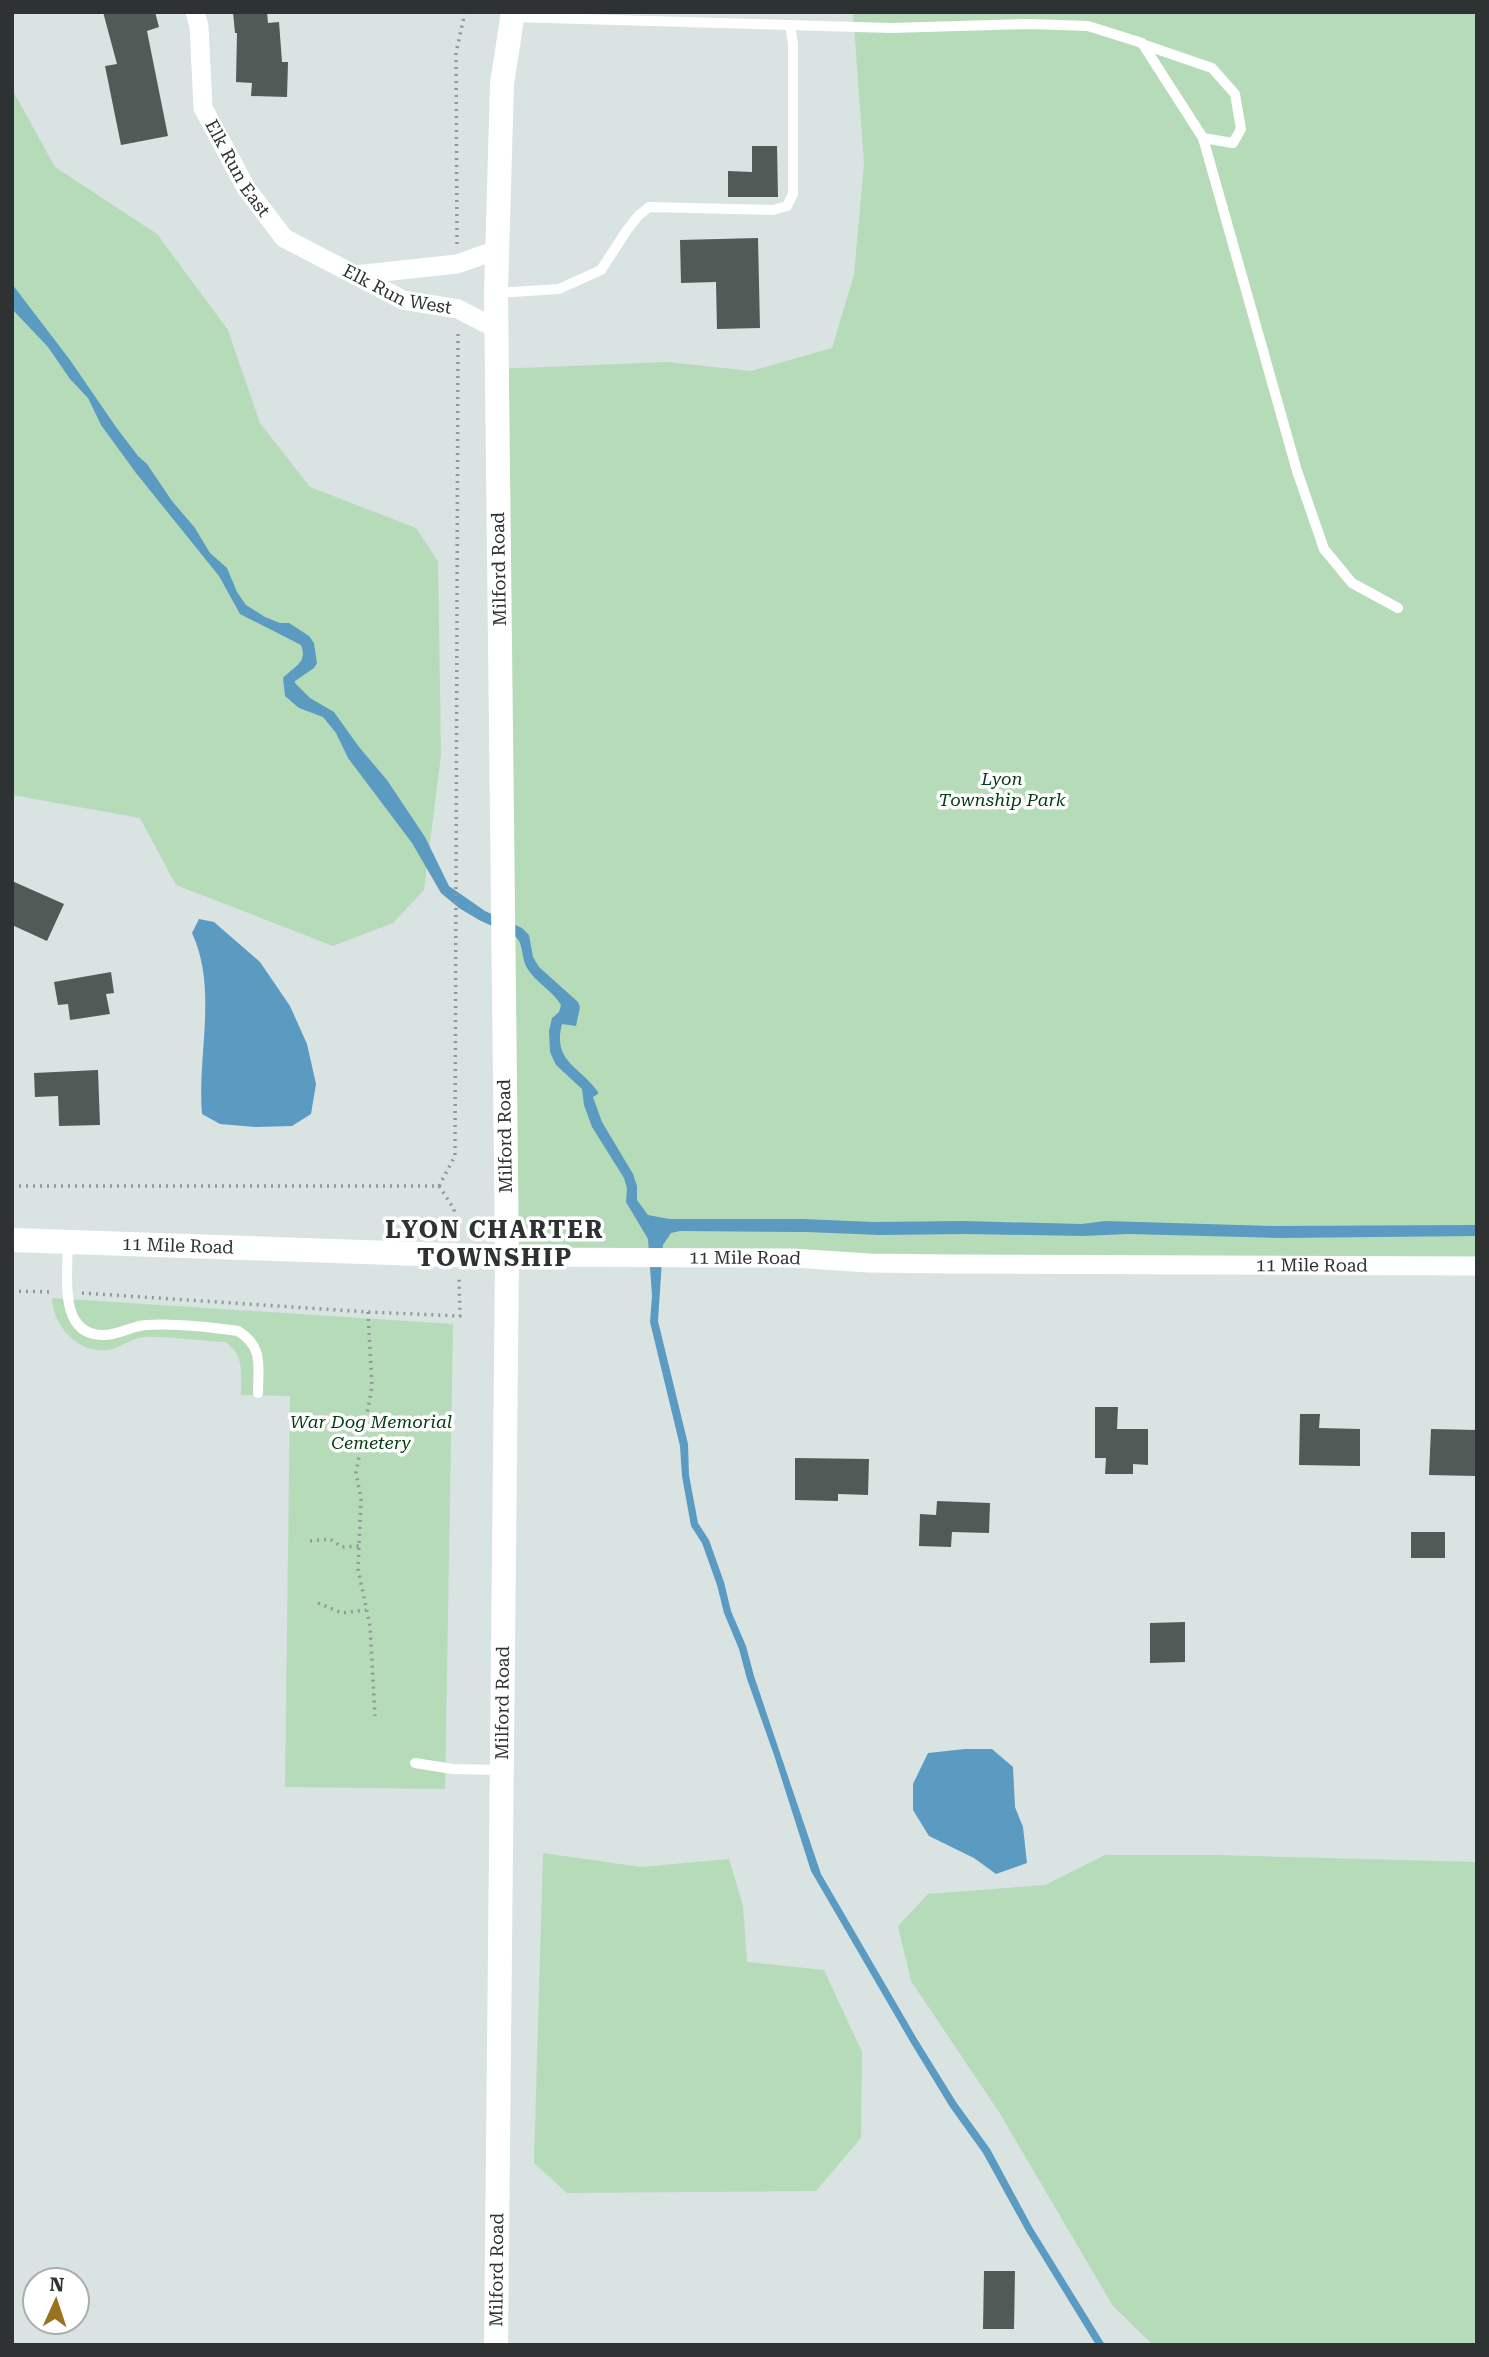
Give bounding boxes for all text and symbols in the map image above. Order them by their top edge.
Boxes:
street label: Elk Run East [201,116,275,221]
street label: Elk Run West [340,260,454,318]
street label: Milford Road [487,511,510,626]
park label: Lyon Township Park [939,768,1066,810]
street label: Milford Road [493,1078,516,1193]
district label: LYON CHARTER TOWNSHIP [385,1216,605,1272]
street label: 11 Mile Road [122,1233,235,1258]
street label: 11 Mile Road [689,1247,802,1269]
street label: 11 Mile Road [1256,1254,1368,1276]
park label: War Dog Memorial Cemetery [290,1411,452,1453]
street label: Milford Road [491,1645,513,1760]
street label: Milford Road [485,2212,507,2327]
north arrow [21,2266,91,2336]
text: N [49,2273,65,2296]

